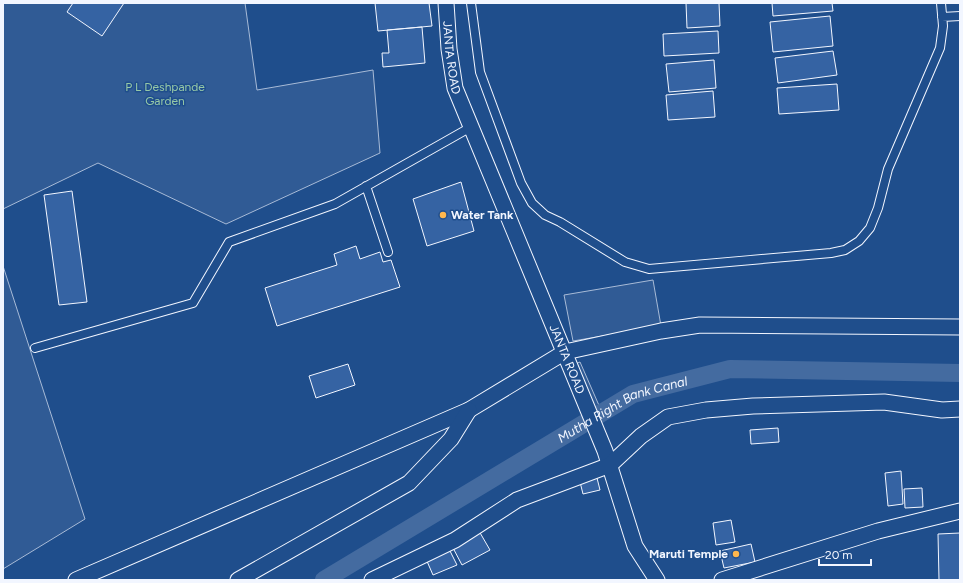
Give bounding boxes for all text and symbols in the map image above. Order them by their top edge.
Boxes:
street label: JANTA ROAD [440,21,464,97]
park label: P L Deshpande Garden [125,80,205,108]
place label: Water Tank [451,208,514,222]
marker: Water Tank [438,210,448,220]
street label: JANTA ROAD [547,322,588,396]
water label: Mutha Right Bank Canal [555,373,689,446]
scale bar [819,541,871,567]
place label: Maruti Temple [649,547,728,561]
text: 20 m [825,548,853,562]
marker: Maruti Temple [731,549,741,559]

